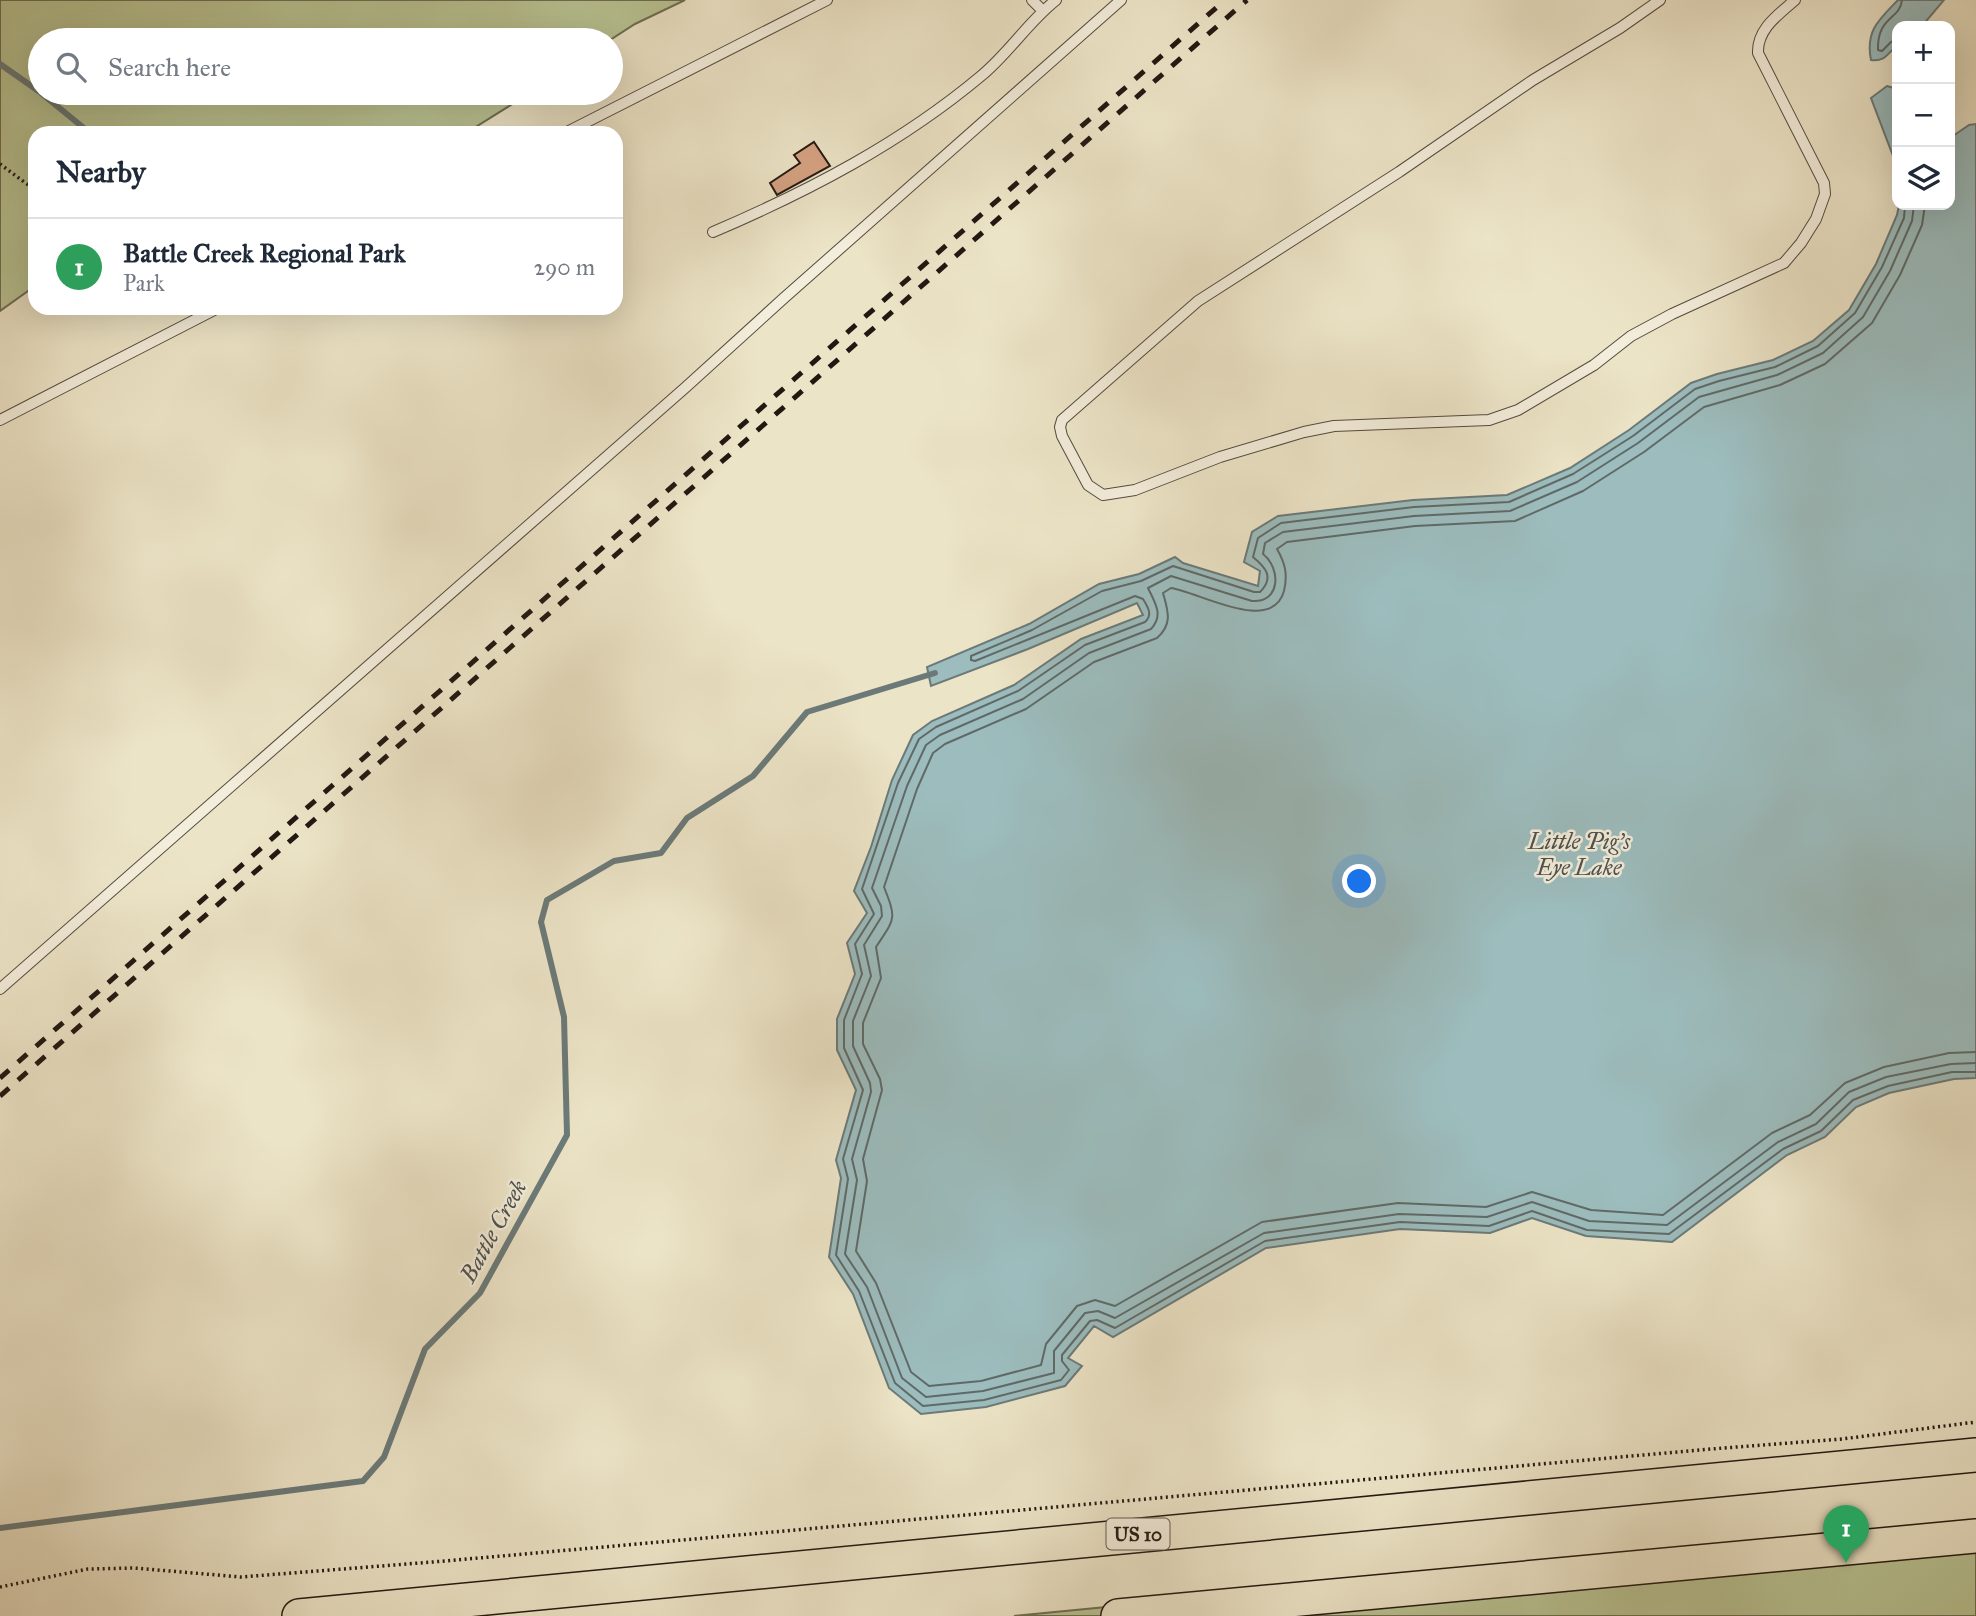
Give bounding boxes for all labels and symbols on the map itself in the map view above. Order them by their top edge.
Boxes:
water label: Little Pig's Eye Lake [1527,827,1630,881]
your location [1342,864,1376,898]
water label: Battle Creek [453,1175,532,1288]
pin: 1 [1823,1505,1869,1563]
road number: US 10 [1106,1518,1170,1550]

